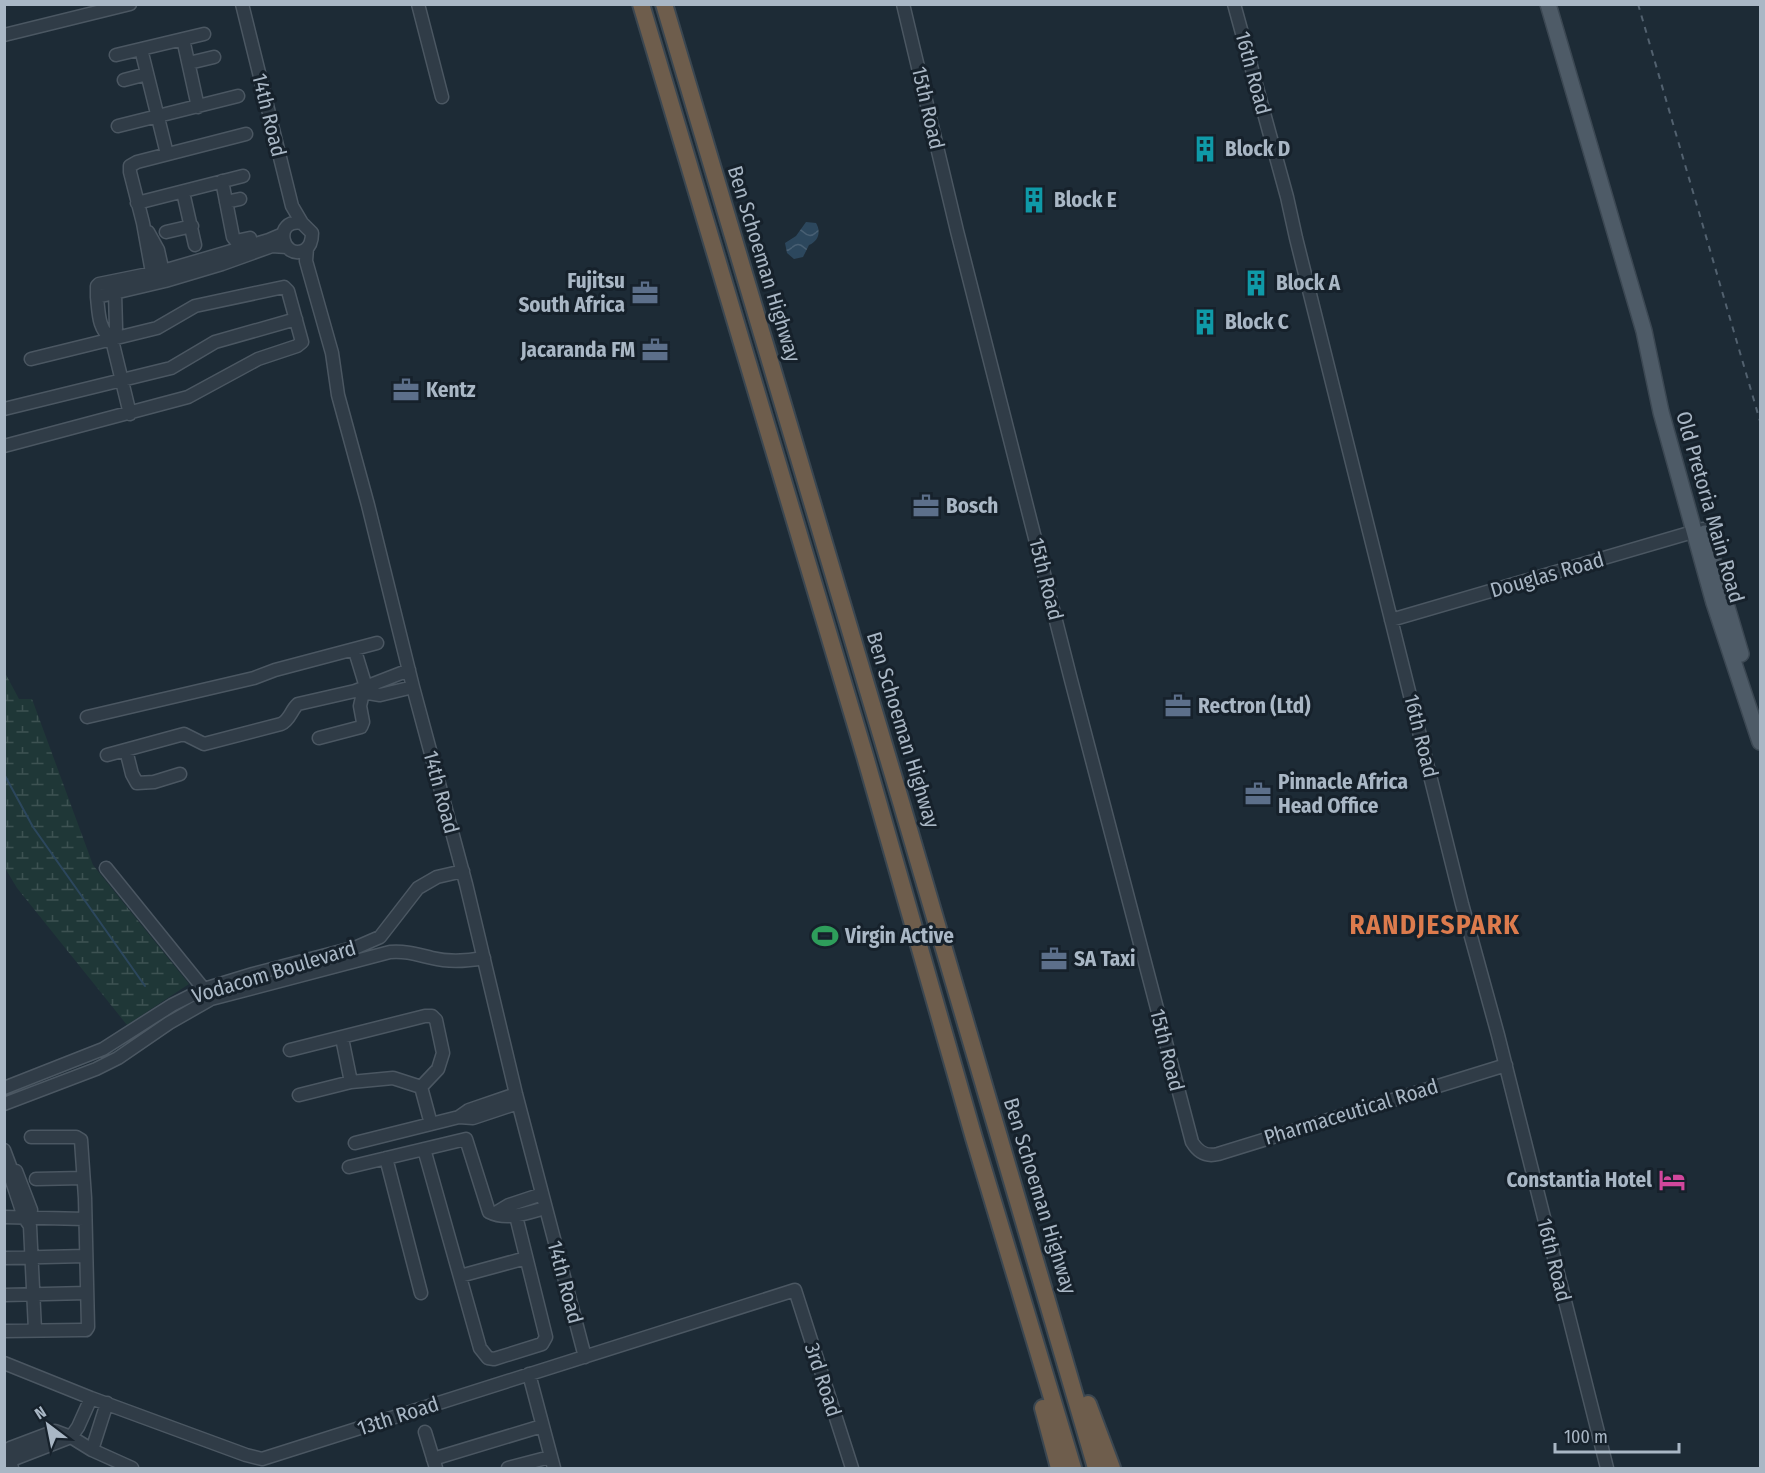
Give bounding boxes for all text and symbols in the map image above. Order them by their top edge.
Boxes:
street label: 16th Road [1229,29,1277,117]
street label: 15th Road [906,64,950,152]
street label: 14th Road [246,71,292,159]
building icon: Block D [1190,134,1220,164]
place label: Block D [1225,136,1290,162]
street label: Ben Schoeman Highway [722,163,806,366]
building icon: Block E [1019,185,1049,215]
place label: Block E [1054,187,1117,213]
place label: Fujitsu South Africa [518,268,625,318]
building icon: Block A [1241,268,1271,298]
place label: Block A [1276,270,1341,296]
office icon: Fujitsu South Africa [630,278,660,308]
building icon: Block C [1190,307,1220,337]
place label: Block C [1225,309,1289,335]
office icon: Jacaranda FM [640,335,670,365]
place label: Jacaranda FM [519,337,635,363]
office icon: Kentz [391,375,421,405]
place label: Kentz [426,377,476,403]
street label: Old Pretoria Main Road [1670,408,1750,606]
office icon: Bosch [911,491,941,521]
place label: Bosch [946,493,998,519]
street label: 15th Road [1023,535,1069,623]
street label: Douglas Road [1487,546,1607,604]
street label: Ben Schoeman Highway [861,629,945,832]
office icon: Rectron (Ltd) [1163,691,1193,721]
street label: 16th Road [1398,692,1444,780]
place label: Rectron (Ltd) [1198,693,1311,719]
street label: 14th Road [417,748,465,836]
place label: Pinnacle Africa Head Office [1278,769,1408,819]
office icon: Pinnacle Africa Head Office [1243,779,1273,809]
district label: RANDJESPARK [1349,909,1521,941]
sports icon: Virgin Active [810,921,840,951]
place label: Virgin Active [844,923,954,949]
street label: Vodacom Boulevard [189,935,359,1009]
office icon: SA Taxi [1039,944,1069,974]
place label: SA Taxi [1074,946,1136,972]
street label: 15th Road [1144,1006,1190,1094]
street label: Pharmaceutical Road [1261,1073,1441,1151]
street label: Ben Schoeman Highway [998,1095,1082,1298]
hotel icon: Constantia Hotel [1657,1165,1687,1195]
place label: Constantia Hotel [1506,1167,1652,1193]
street label: 16th Road [1531,1216,1577,1304]
street label: 14th Road [541,1238,589,1326]
street label: 3rd Road [799,1340,847,1420]
street label: 13th Road [354,1391,442,1441]
north arrow [18,1395,78,1455]
text: N [31,1402,49,1423]
scale bar [1555,1416,1680,1454]
text: 100 m [1564,1426,1608,1448]

